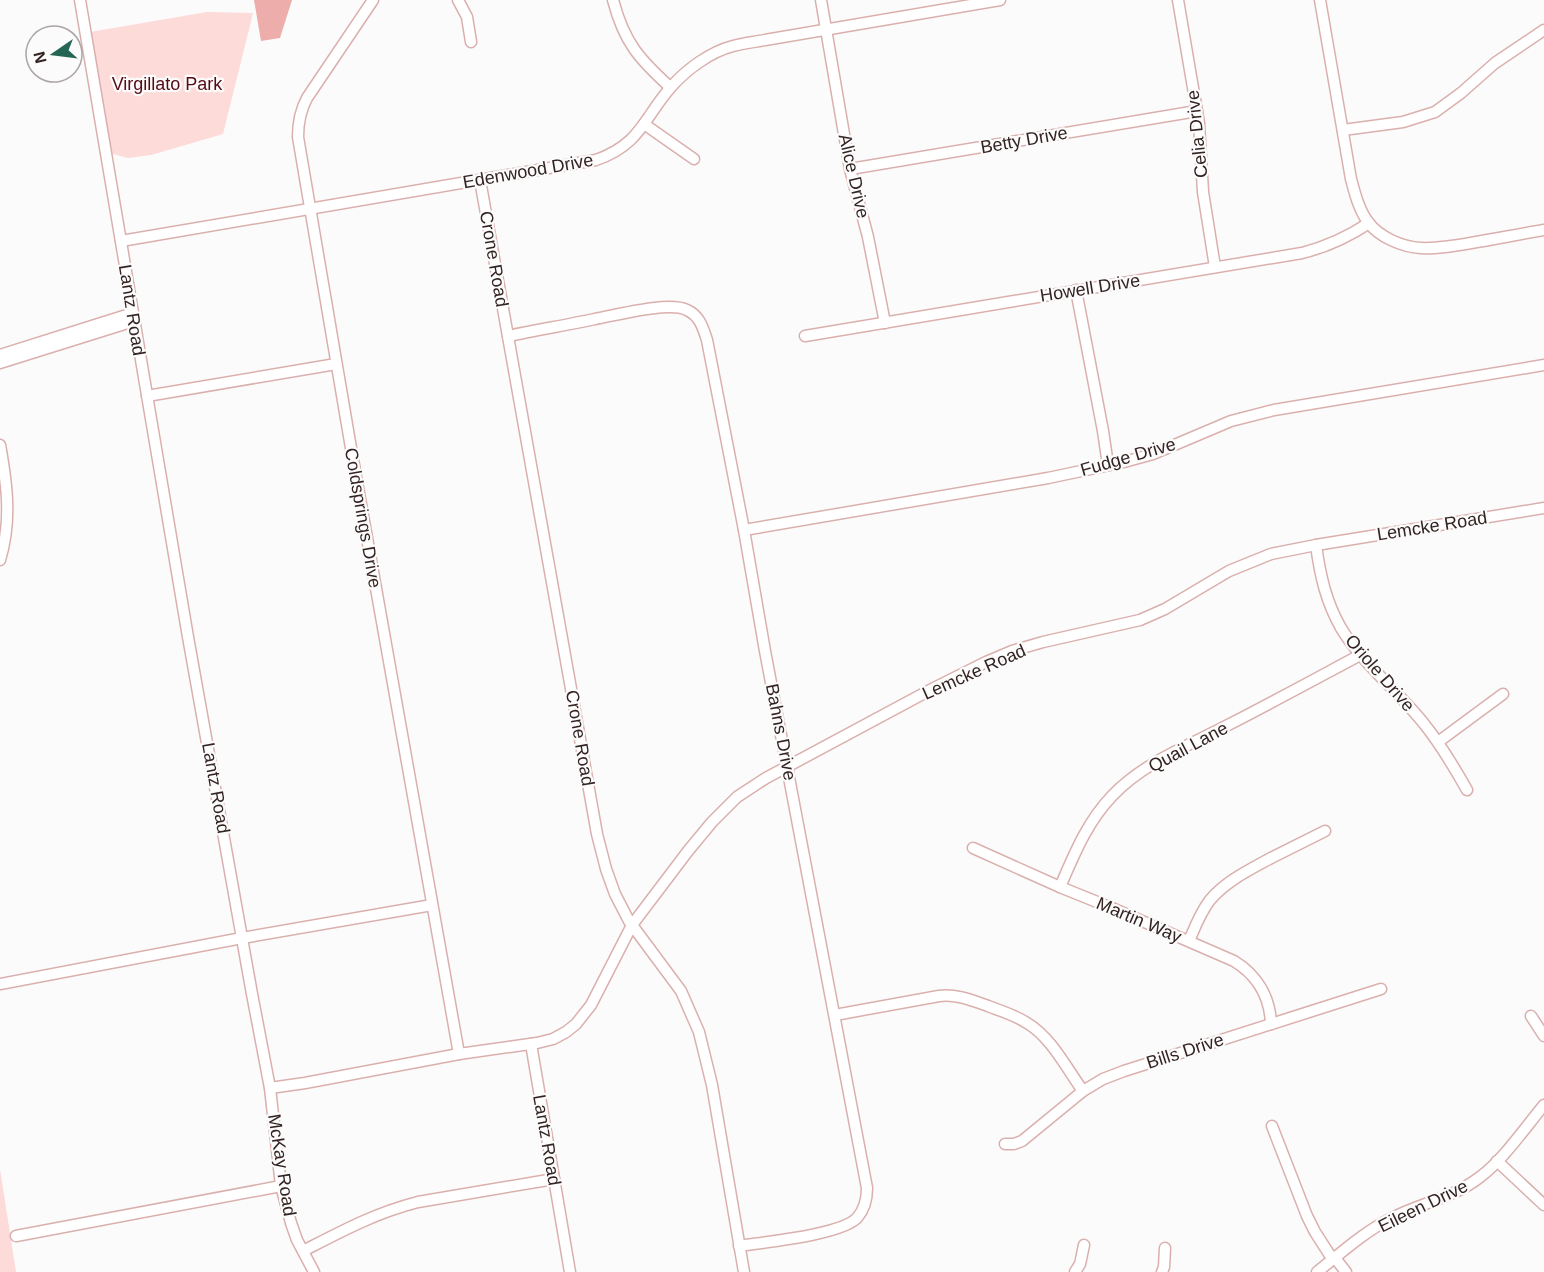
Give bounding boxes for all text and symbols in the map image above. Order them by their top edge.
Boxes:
north arrow [24,24,84,84]
text: N [30,50,50,65]
park label: Virgillato Park [112,74,223,94]
street label: Celia Drive [1182,89,1212,179]
street label: Betty Drive [979,123,1069,157]
street label: Alice Drive [835,132,873,220]
street label: Edenwood Drive [461,150,595,192]
street label: Crone Road [476,209,512,309]
street label: Lantz Road [115,263,149,357]
street label: Howell Drive [1039,270,1141,306]
street label: Fudge Drive [1078,434,1178,480]
street label: Coldsprings Drive [341,446,385,590]
street label: Lemcke Road [1376,507,1488,545]
street label: Oriole Drive [1341,631,1419,715]
street label: Lemcke Road [919,640,1029,704]
street label: Bahns Drive [762,682,800,782]
street label: Crone Road [562,688,598,788]
street label: Quail Lane [1145,718,1231,776]
street label: Lantz Road [198,741,234,835]
street label: Martin Way [1094,893,1184,947]
street label: Bills Drive [1144,1029,1226,1073]
street label: Lantz Road [529,1093,565,1187]
street label: McKay Road [264,1113,300,1217]
street label: Eileen Drive [1375,1176,1471,1236]

